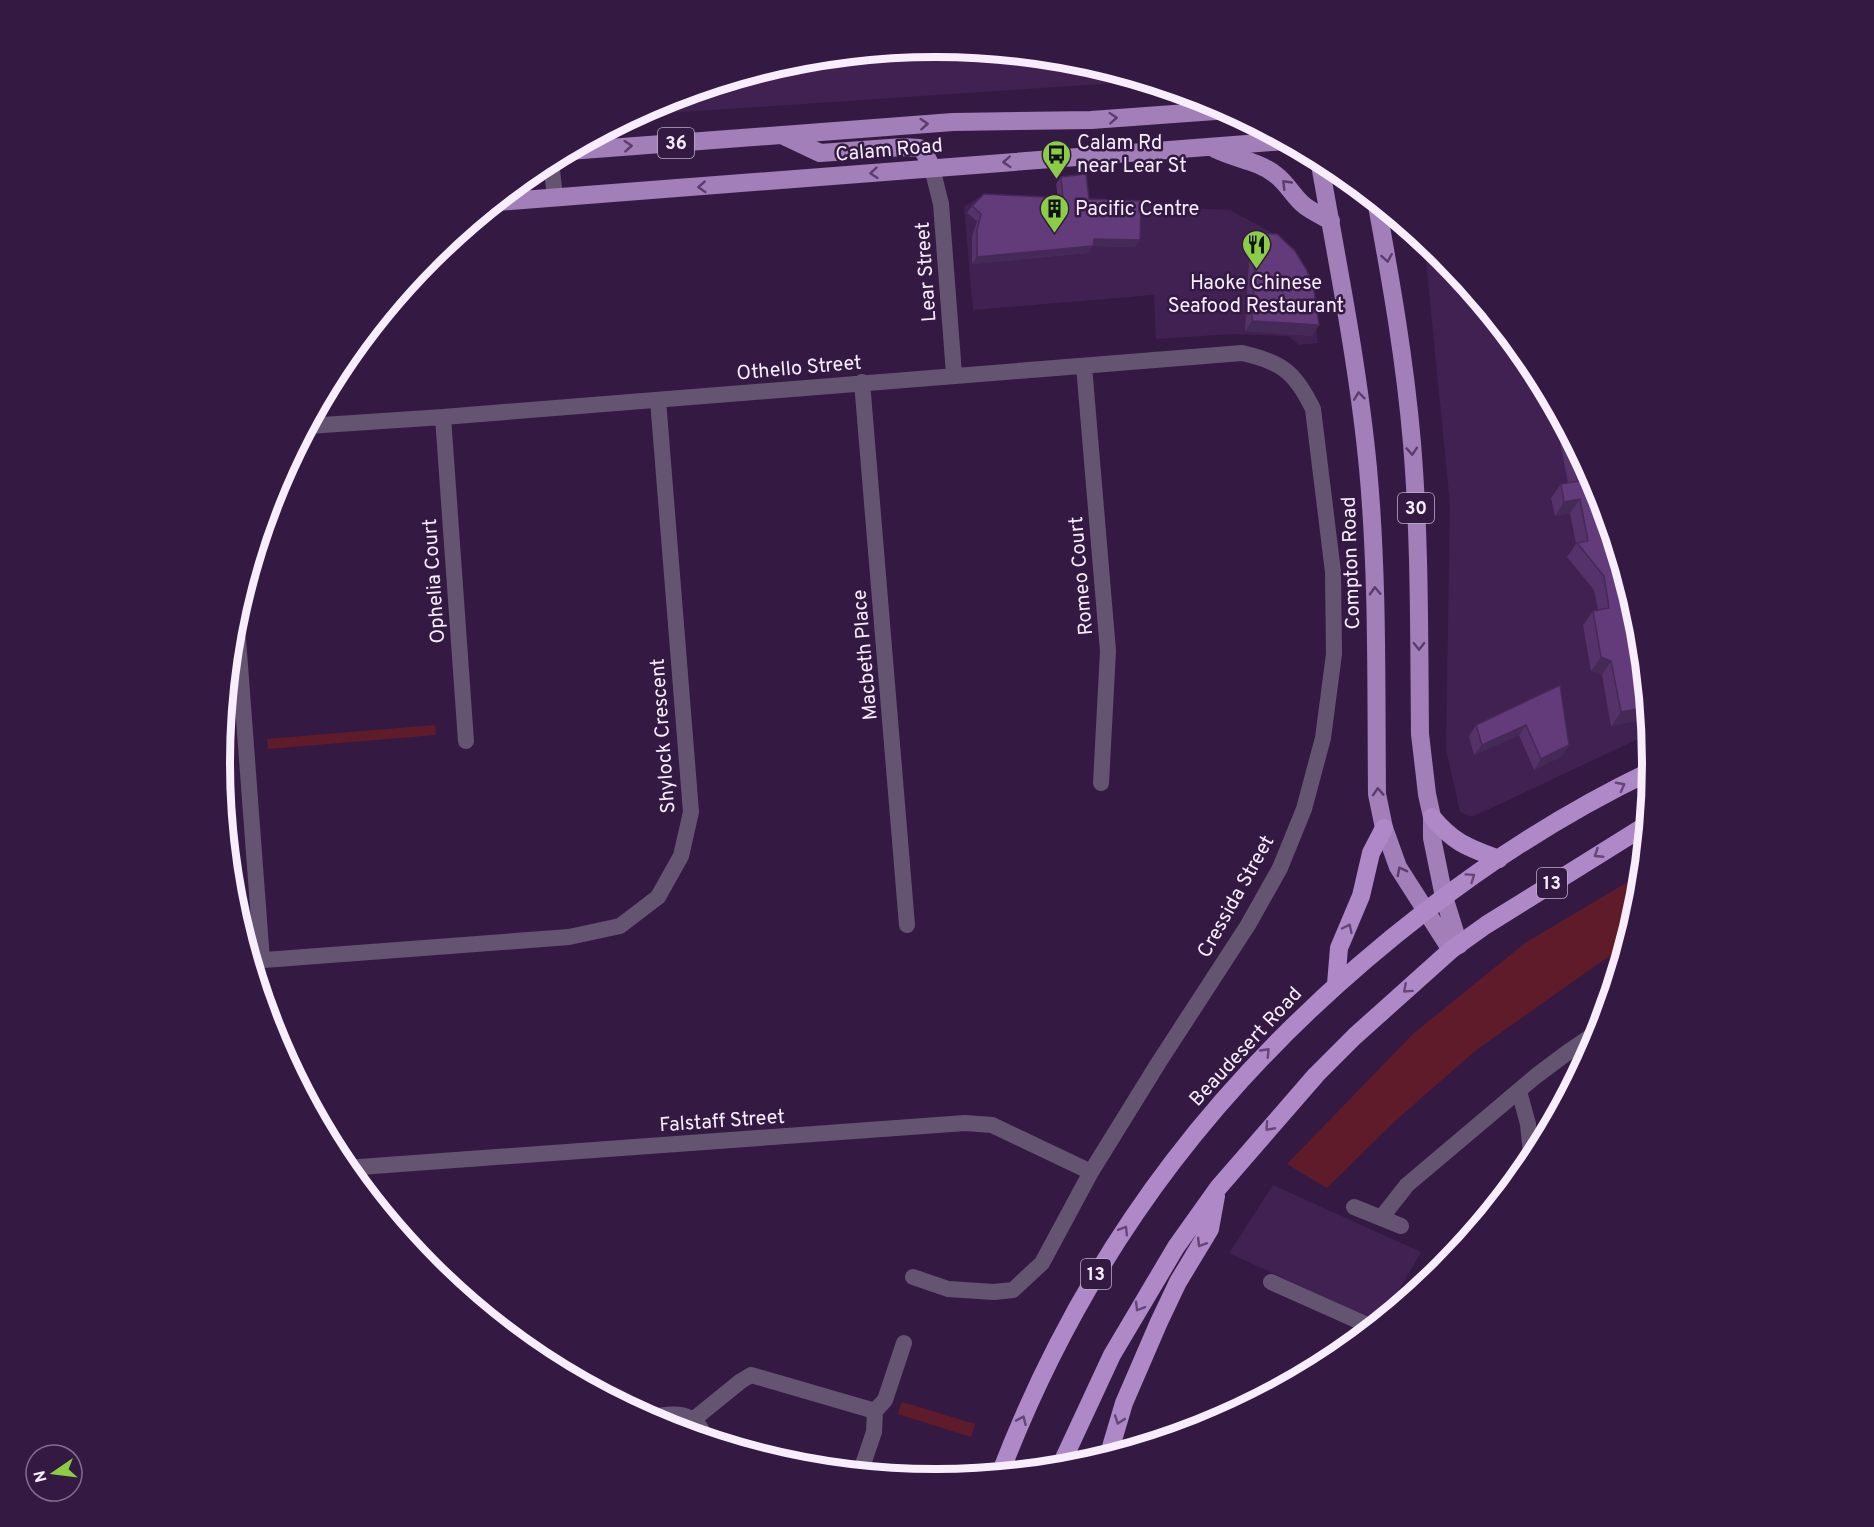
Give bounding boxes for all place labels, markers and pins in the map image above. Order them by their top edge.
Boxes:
place label: Calam Rd near Lear St [1077,131,1187,180]
bus stop icon: Calam Rd near Lear St [1040,138,1072,180]
building icon: Pacific Centre [1038,192,1070,234]
place label: Pacific Centre [1075,197,1199,223]
restaurant icon: Haoke Chinese Seafood Restaurant [1240,228,1272,270]
place label: Haoke Chinese Seafood Restaurant [1168,271,1344,320]

